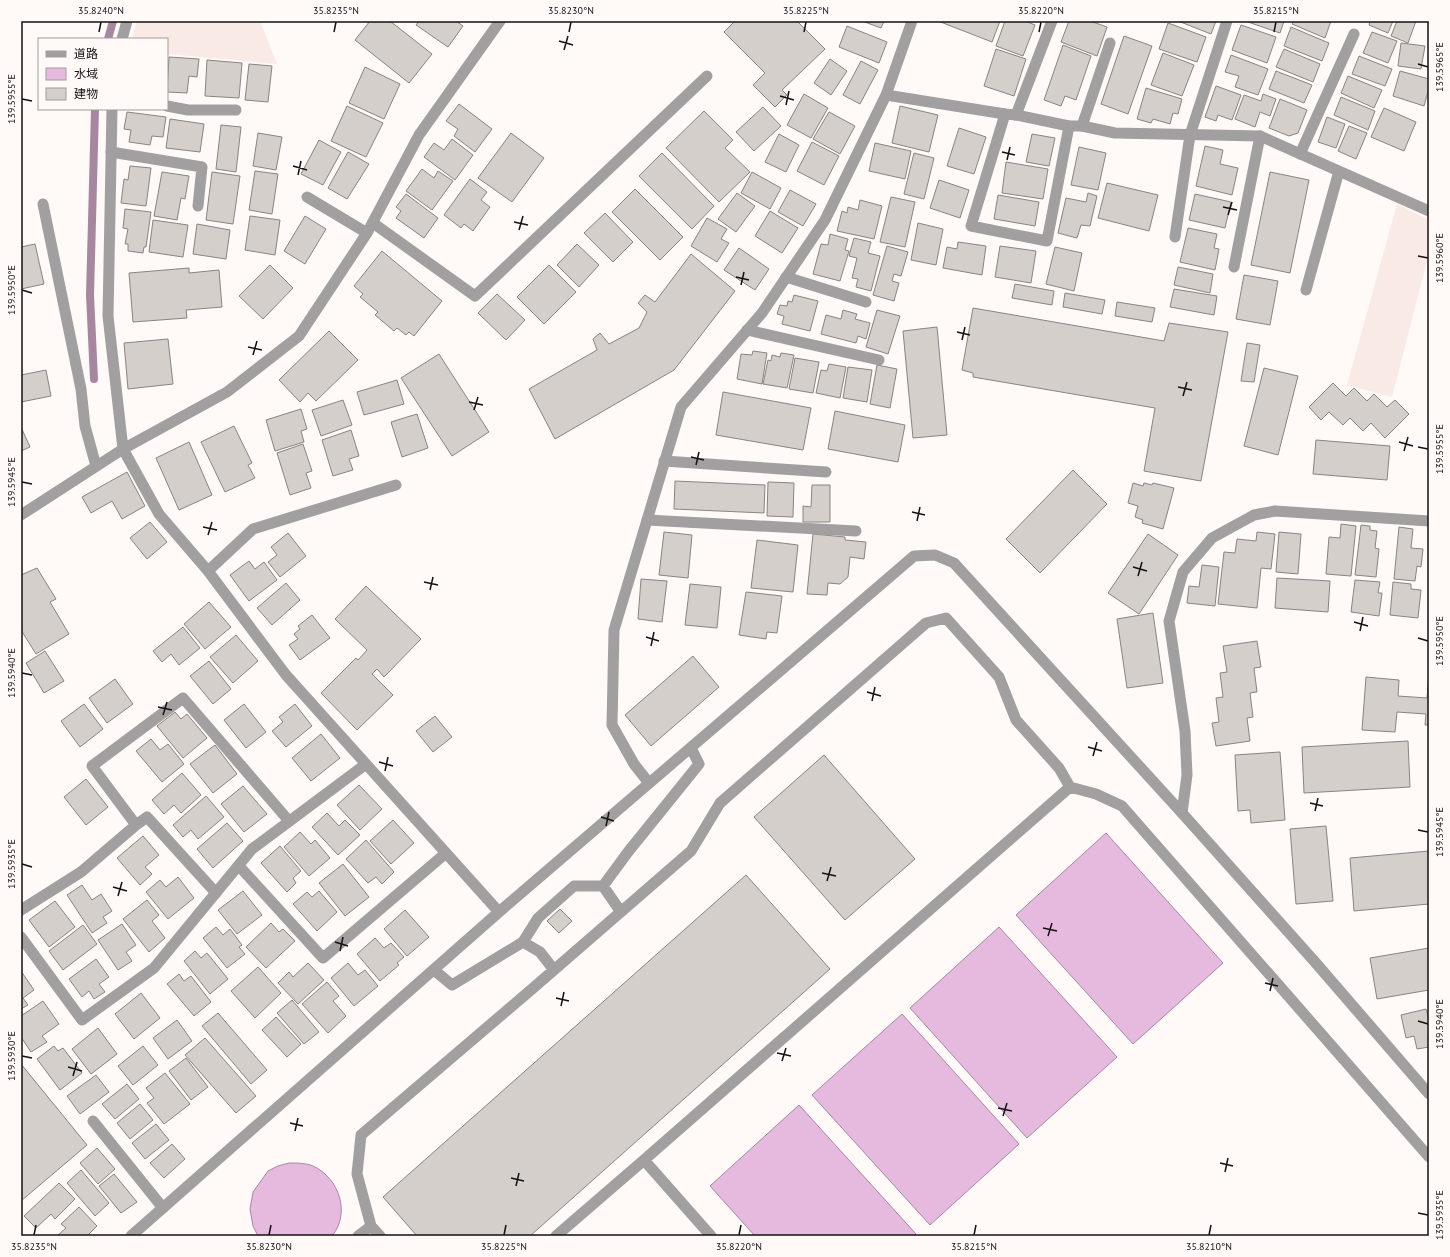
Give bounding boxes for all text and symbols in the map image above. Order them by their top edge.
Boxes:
text: 35.8240°N [78,4,124,17]
text: 35.8235°N [313,4,359,17]
text: 35.8230°N [548,4,594,17]
text: 35.8225°N [783,4,829,17]
text: 35.8220°N [1018,4,1064,17]
text: 35.8215°N [1253,4,1299,17]
legend [38,38,168,110]
text: 139.5965°E [1433,42,1446,92]
text: 道路 [74,46,98,61]
text: 水域 [74,66,98,81]
text: 139.5955°E [5,74,18,124]
text: 建物 [74,86,98,101]
text: 139.5960°E [1433,233,1446,283]
text: 139.5950°E [5,265,18,315]
text: 139.5955°E [1433,424,1446,474]
text: 139.5945°E [5,457,18,507]
text: 139.5950°E [1433,616,1446,666]
text: 139.5940°E [5,648,18,698]
text: 139.5945°E [1433,807,1446,857]
text: 139.5935°E [5,839,18,889]
text: 139.5940°E [1433,999,1446,1049]
text: 139.5930°E [5,1031,18,1081]
text: 139.5935°E [1433,1190,1446,1240]
text: 35.8235°N [11,1240,57,1253]
text: 35.8230°N [246,1240,292,1253]
text: 35.8225°N [481,1240,527,1253]
text: 35.8220°N [716,1240,762,1253]
text: 35.8215°N [951,1240,997,1253]
text: 35.8210°N [1186,1240,1232,1253]

